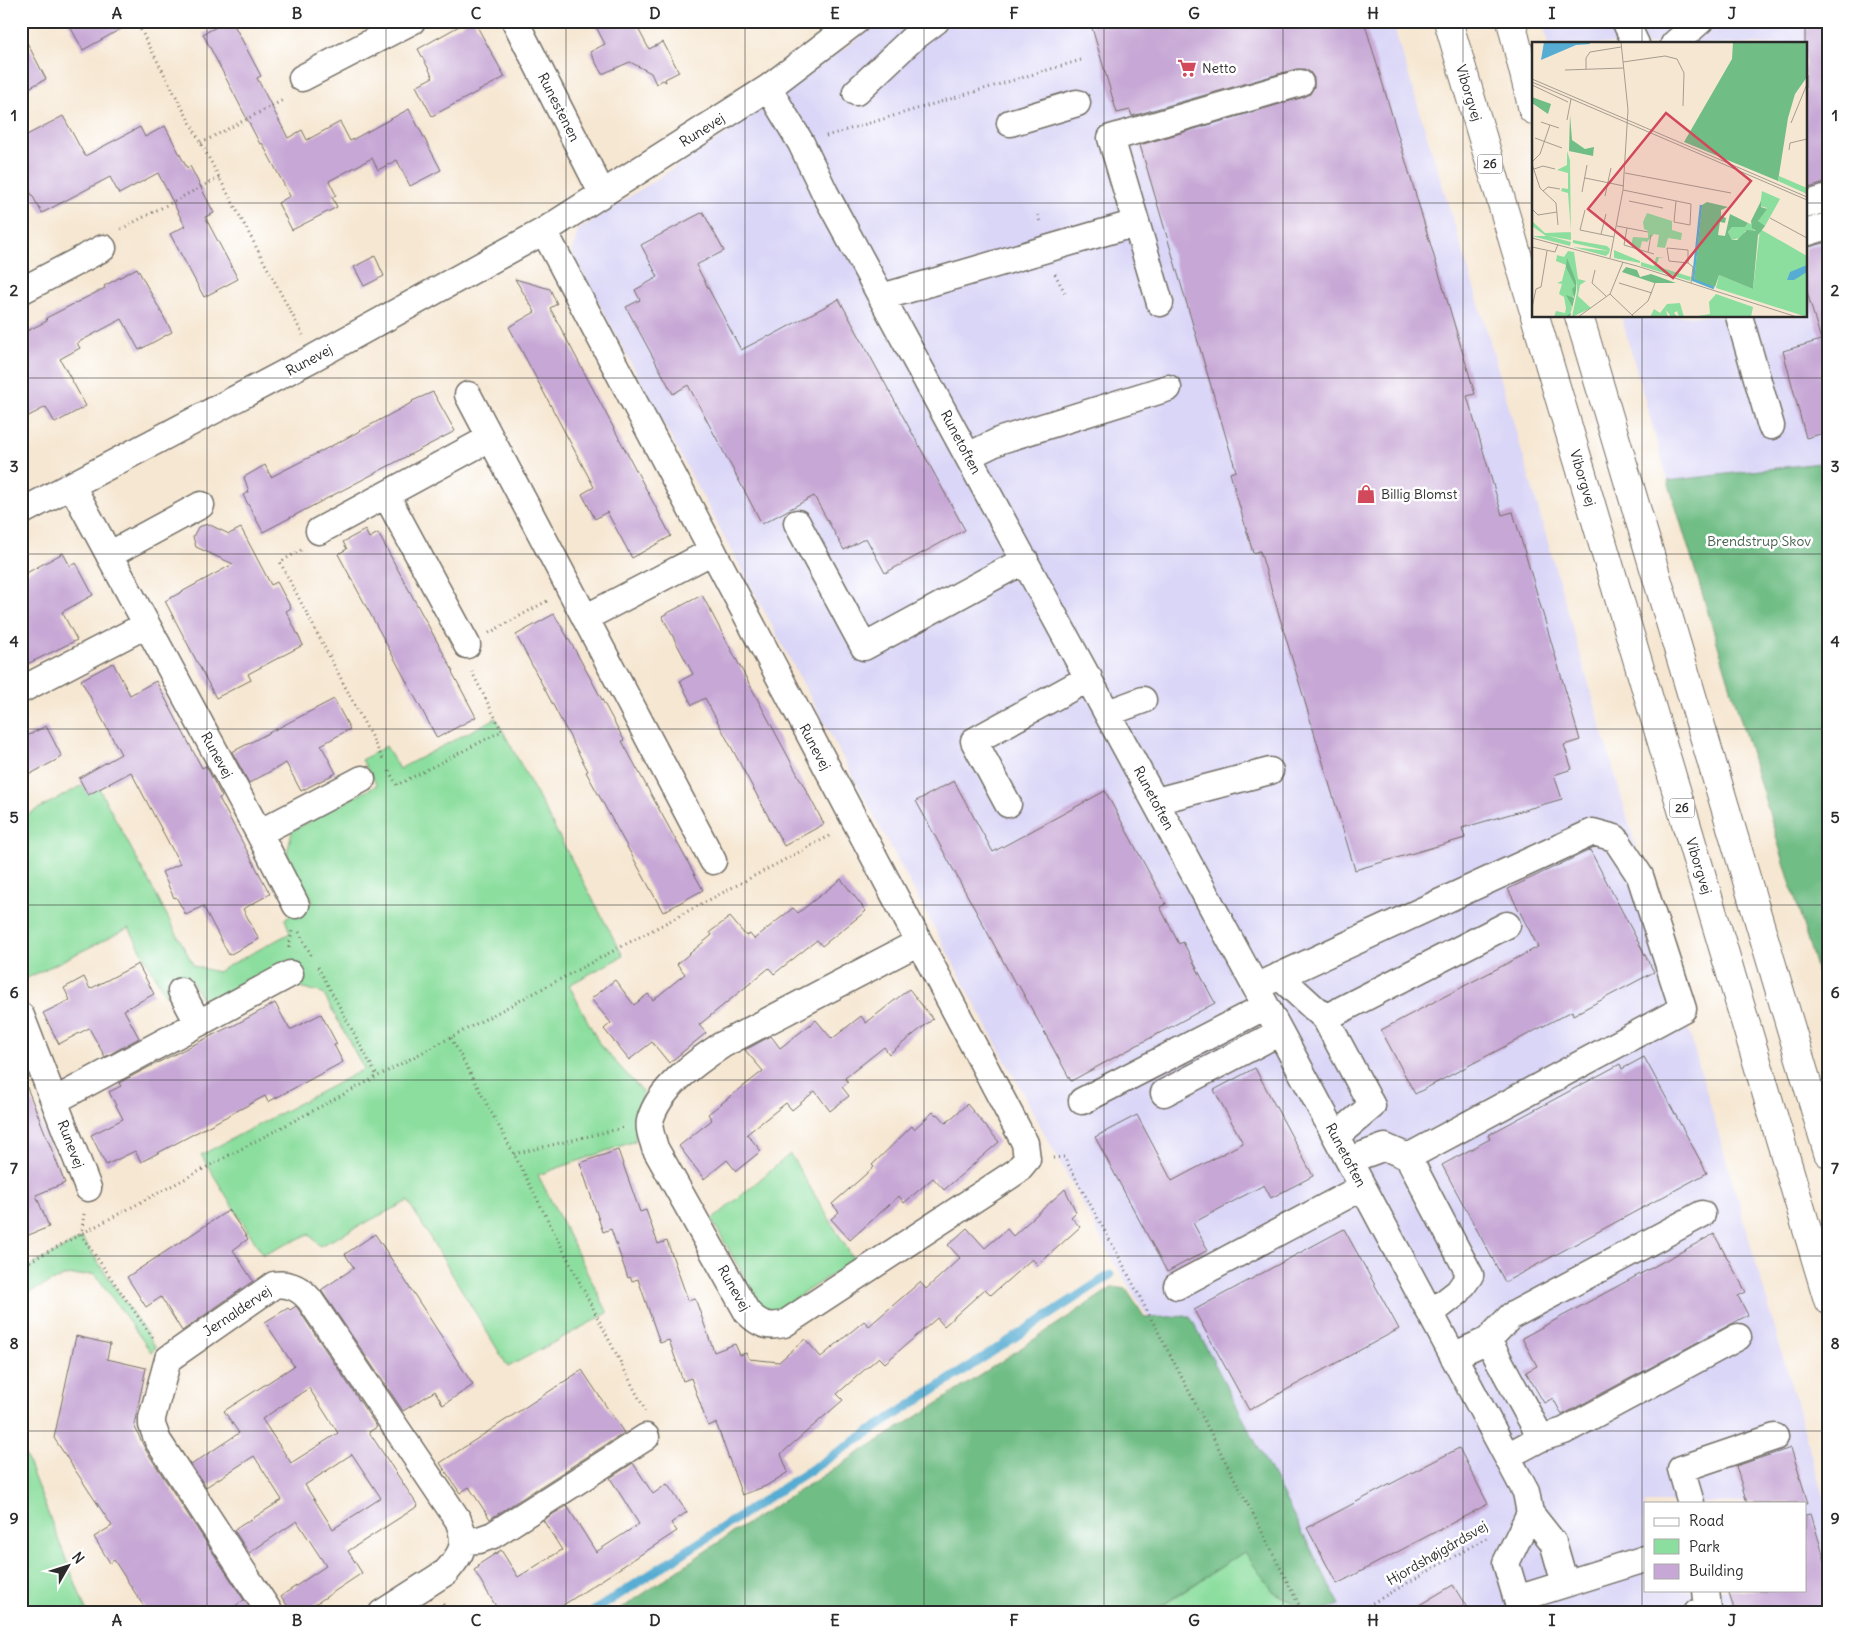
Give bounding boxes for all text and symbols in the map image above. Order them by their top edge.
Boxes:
text: A [112,3,122,23]
text: B [292,3,303,23]
text: C [471,3,482,23]
text: D [649,3,661,23]
text: E [830,3,840,23]
text: F [1009,3,1019,23]
text: G [1188,3,1200,23]
text: H [1367,3,1379,23]
text: I [1549,3,1556,23]
text: J [1728,3,1737,23]
inset map [1532,42,1806,318]
supermarket icon: Netto [1176,57,1198,79]
place label: Netto [1202,59,1237,77]
street label: Viborgvej [1452,62,1486,124]
street label: Runestenen [534,70,584,144]
text: 1 [11,105,17,125]
text: 1 [1832,105,1838,125]
street label: Runevej [676,109,728,151]
road number: 26 [1478,154,1502,173]
text: 2 [10,280,19,300]
text: 2 [1831,280,1840,300]
street label: Runevej [283,340,335,380]
street label: Runetoften [937,407,985,477]
street label: Viborgvej [1566,447,1600,509]
text: 3 [9,456,19,476]
text: 3 [1830,456,1840,476]
shop icon: Billig Blomst [1355,483,1377,505]
place label: Billig Blomst [1381,485,1458,503]
park label: Brendstrup Skov [1707,532,1811,550]
text: 4 [9,631,19,651]
text: 4 [1830,631,1840,651]
street label: Runevej [795,721,835,773]
street label: Runevej [197,729,237,781]
street label: Runetoften [1130,763,1178,833]
road number: 26 [1670,798,1694,818]
text: 5 [9,807,19,827]
text: 5 [1830,807,1840,827]
street label: Viborgvej [1682,835,1716,897]
text: 6 [9,982,19,1002]
text: 6 [1830,982,1840,1002]
street label: Runevej [54,1117,88,1171]
street label: Runetoften [1322,1120,1370,1190]
text: 7 [10,1158,18,1178]
text: 7 [1831,1158,1839,1178]
street label: Runevej [714,1262,754,1314]
street label: Jernaldervej [199,1282,275,1340]
text: 8 [9,1333,19,1353]
text: 8 [1830,1333,1840,1353]
legend [1644,1502,1806,1592]
text: 9 [9,1508,19,1528]
text: 9 [1830,1508,1840,1528]
text: Road [1689,1511,1724,1530]
street label: Hjordshøjgårdsvej [1383,1517,1491,1589]
text: Park [1689,1537,1720,1556]
north arrow [42,1542,92,1592]
text: N [68,1548,88,1567]
text: Building [1689,1561,1744,1580]
text: A [112,1610,122,1630]
text: B [292,1610,303,1630]
text: C [471,1610,482,1630]
text: D [649,1610,661,1630]
text: E [830,1610,840,1630]
text: F [1009,1610,1019,1630]
text: G [1188,1610,1200,1630]
text: H [1367,1610,1379,1630]
text: I [1549,1610,1556,1630]
text: J [1728,1610,1737,1630]

